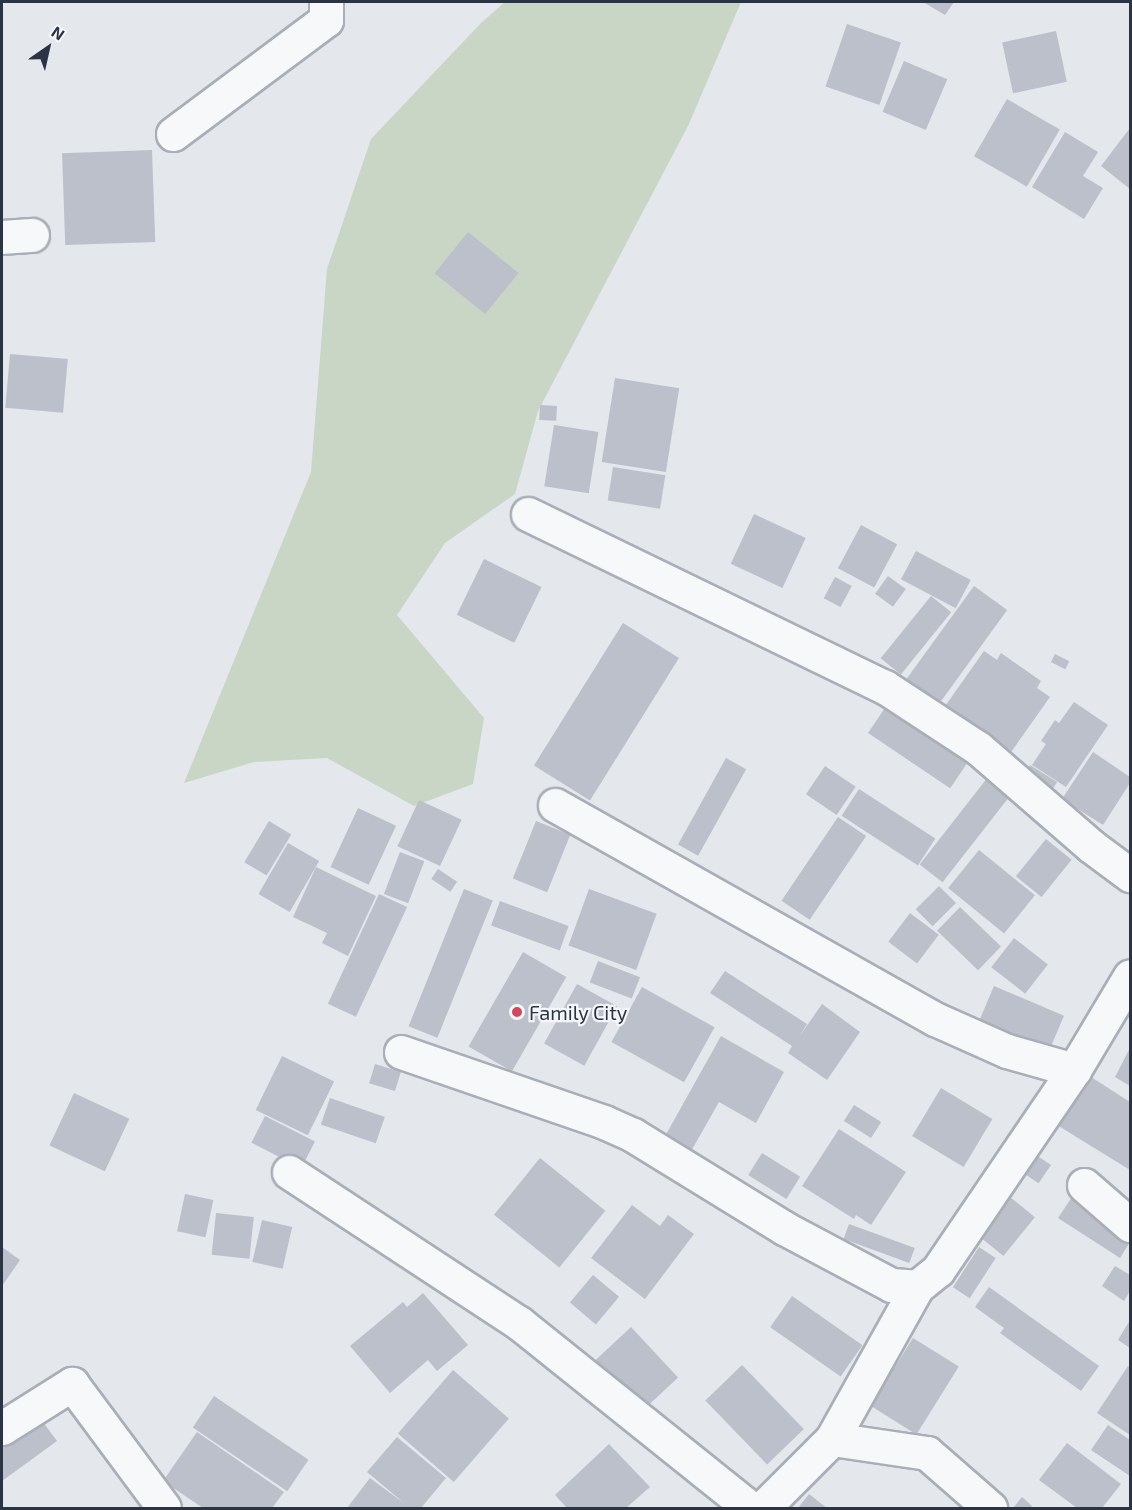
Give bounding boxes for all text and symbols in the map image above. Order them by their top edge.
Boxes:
north arrow [18,18,78,78]
text: N [48,22,68,44]
place label: Family City [529,1000,628,1024]
marker: Family City [510,1005,524,1019]

